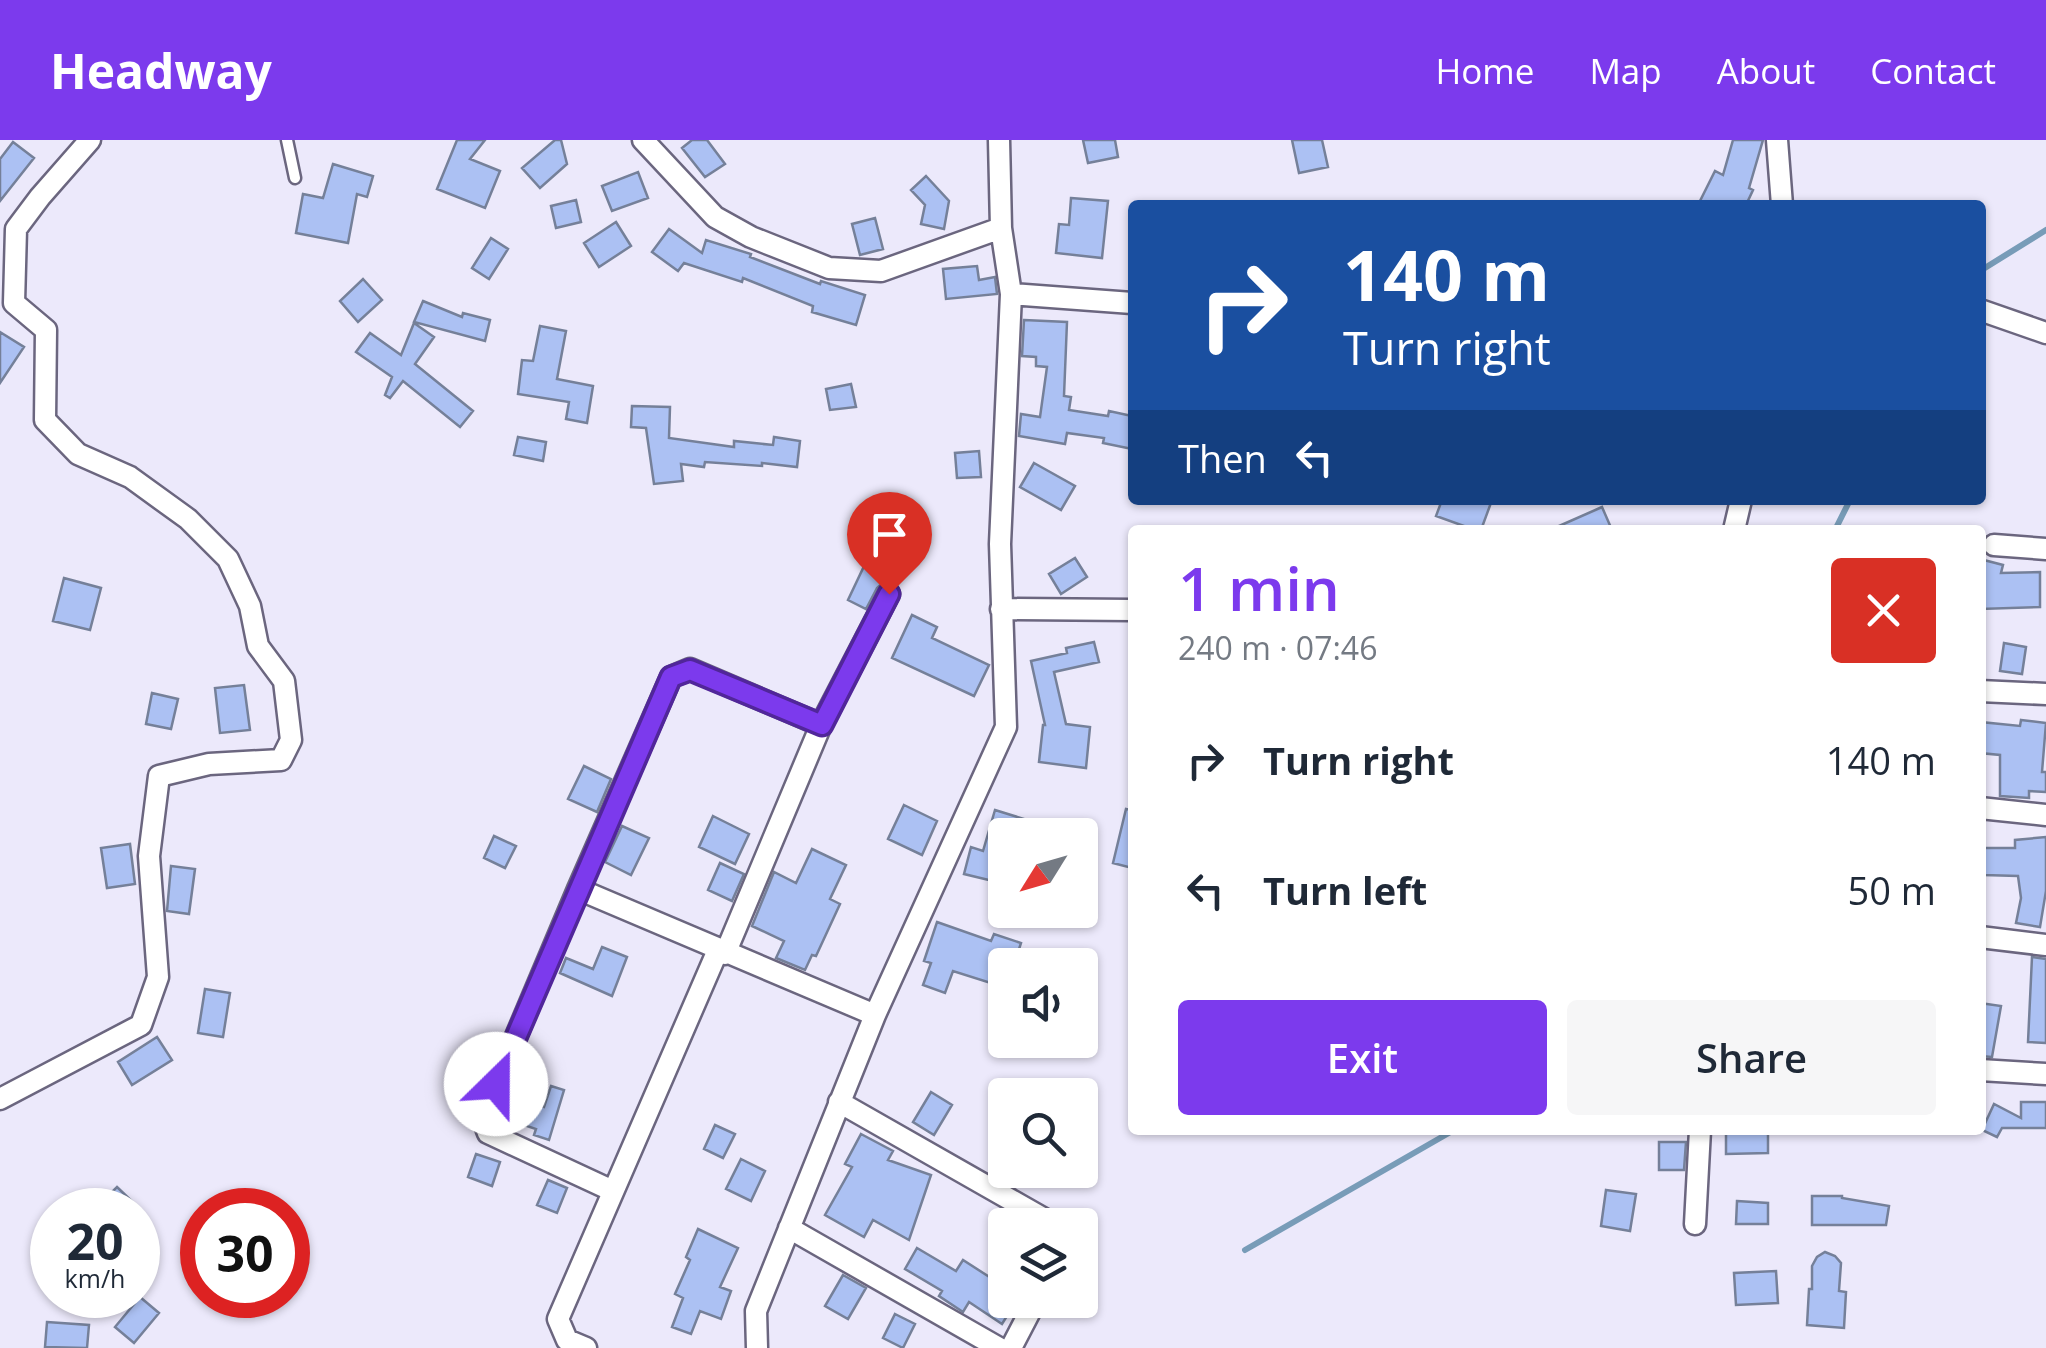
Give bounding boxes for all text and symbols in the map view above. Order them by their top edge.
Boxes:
text: Headway [50,38,272,103]
text: Home [1435,47,1534,94]
text: Map [1589,47,1662,94]
text: About [1717,47,1815,94]
text: Contact [1870,47,1996,94]
text: 140 m [1343,226,1550,322]
icon: right [1178,240,1308,370]
text: Turn right [1343,317,1551,378]
icon: left [1287,430,1342,485]
text: Then [1178,432,1267,484]
pin [847,492,932,595]
icon: arrive [862,507,917,562]
text: 1 min [1178,547,1340,629]
button: close [1831,558,1936,663]
text: 240 m · 07:46 [1178,626,1377,669]
icon: right [1178,733,1233,788]
text: Turn right [1263,734,1454,786]
text: 140 m [1826,734,1936,786]
north arrow [988,818,1098,928]
map controls [988,818,1098,1318]
icon: left [1178,863,1233,918]
text: Turn left [1263,864,1427,916]
text: 50 m [1847,864,1936,916]
button: sound [988,948,1098,1058]
button: Exit [1178,1000,1547,1115]
button: Share [1567,1000,1936,1115]
position arrow [444,1032,548,1136]
button: search [988,1078,1098,1188]
speed limit sign: 30 [180,1188,310,1318]
text: 20 [66,1207,124,1275]
button: layers [988,1208,1098,1318]
text: km/h [65,1261,125,1295]

